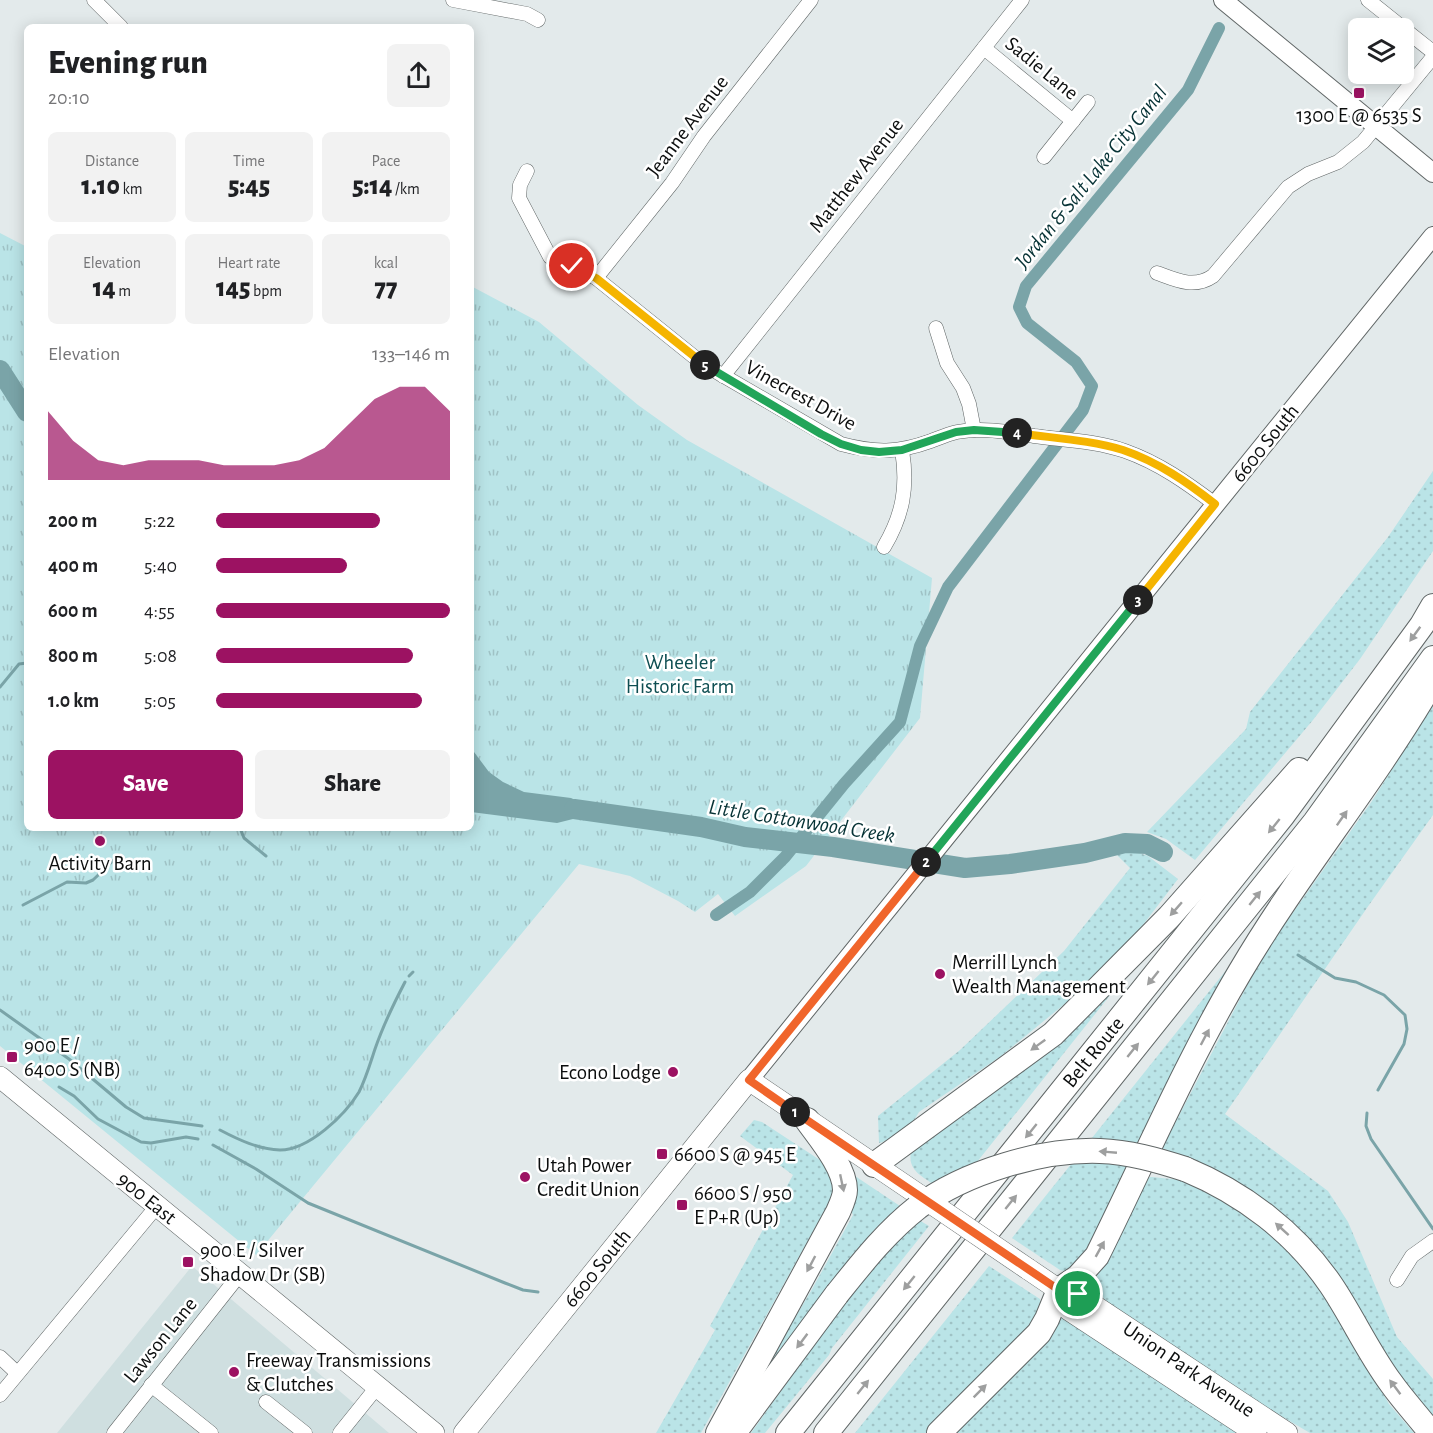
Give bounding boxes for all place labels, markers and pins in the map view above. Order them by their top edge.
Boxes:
marker: 1300 E @ 6535 S [1352,86,1366,100]
place label: 1300 E @ 6535 S [1296,105,1422,126]
pin [546,240,597,291]
pin: 5 [690,350,720,380]
pin: 4 [1002,418,1032,448]
pin: 3 [1123,585,1153,615]
marker: Activity Barn [93,834,107,848]
pin: 2 [911,847,941,877]
place label: Activity Barn [48,853,152,874]
place label: Merrill Lynch Wealth Management [952,952,1126,997]
marker: Merrill Lynch Wealth Management [933,967,947,981]
place label: 900 E / 6400 S (NB) [24,1035,121,1080]
marker: 900 E / 6400 S (NB) [5,1050,19,1064]
place label: Econo Lodge [559,1062,661,1083]
marker: Econo Lodge [666,1065,680,1079]
pin: 1 [780,1097,810,1127]
place label: 6600 S @ 945 E [674,1144,796,1165]
marker: 6600 S @ 945 E [655,1147,669,1161]
place label: Utah Power Credit Union [537,1155,640,1200]
marker: Utah Power Credit Union [518,1170,532,1184]
place label: 6600 S / 950 E P+R (Up) [694,1183,792,1228]
marker: 6600 S / 950 E P+R (Up) [675,1198,689,1212]
place label: 900 E / Silver Shadow Dr (SB) [200,1240,326,1285]
marker: 900 E / Silver Shadow Dr (SB) [181,1255,195,1269]
pin [1052,1268,1103,1319]
place label: Freeway Transmissions & Clutches [246,1350,431,1395]
marker: Freeway Transmissions & Clutches [227,1365,241,1379]

